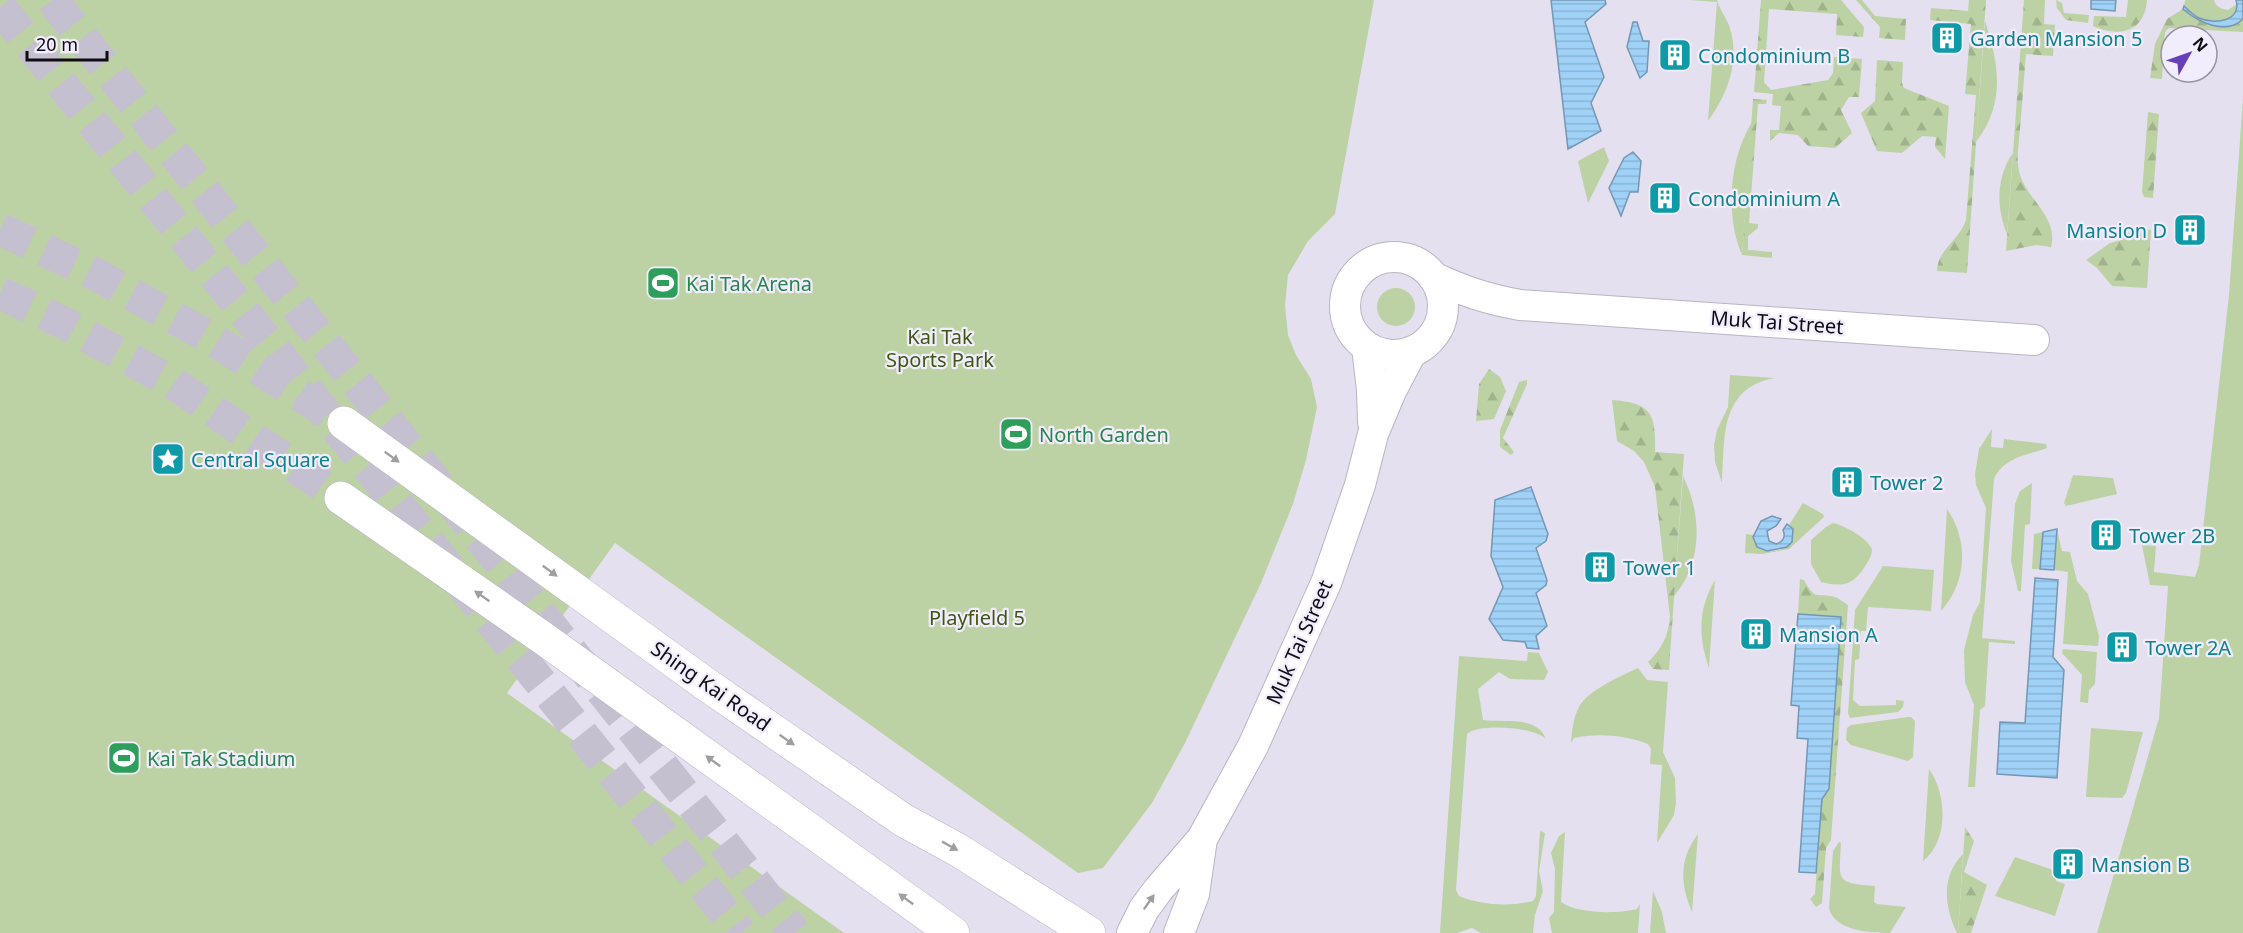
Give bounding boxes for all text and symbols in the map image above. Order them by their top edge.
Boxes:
building icon: Garden Mansion 5 [1929,20,1965,56]
scale bar [27,24,106,62]
north arrow [2159,24,2219,84]
place label: Garden Mansion 5 [1970,25,2142,52]
text: 20 m [36,32,78,56]
text: N [2188,32,2213,56]
building icon: Condominium B [1657,37,1693,73]
place label: Condominium B [1698,42,1850,69]
building icon: Condominium A [1647,180,1683,216]
place label: Condominium A [1688,185,1840,212]
building icon: Mansion D [2172,212,2208,248]
place label: Mansion D [2066,217,2167,244]
sports icon: Kai Tak Arena [645,265,681,301]
place label: Kai Tak Arena [686,270,812,297]
street label: Muk Tai Street [1710,304,1844,340]
park label: Kai Tak Sports Park [886,323,994,373]
sports icon: North Garden [998,416,1034,452]
place label: North Garden [1039,421,1169,448]
place icon: Central Square [150,441,186,477]
place label: Central Square [191,446,330,473]
one-way arrow [383,451,399,463]
building icon: Tower 2 [1829,464,1865,500]
place label: Tower 2 [1870,469,1943,496]
building icon: Tower 2B [2088,517,2124,553]
place label: Tower 2B [2129,522,2215,549]
building icon: Tower 1 [1582,549,1618,585]
place label: Tower 1 [1623,554,1696,581]
one-way arrow [542,565,557,577]
street label: Muk Tai Street [1260,576,1338,708]
one-way arrow [474,590,490,602]
park label: Playfield 5 [929,604,1025,631]
building icon: Mansion A [1738,616,1774,652]
place label: Mansion A [1779,621,1878,648]
building icon: Tower 2A [2104,629,2140,665]
place label: Tower 2A [2145,634,2231,661]
street label: Shing Kai Road [646,635,776,737]
one-way arrow [778,734,794,746]
sports icon: Kai Tak Stadium [106,740,142,776]
place label: Kai Tak Stadium [147,745,296,772]
one-way arrow [705,755,721,767]
one-way arrow [942,841,959,851]
building icon: Mansion B [2050,846,2086,882]
place label: Mansion B [2091,851,2190,878]
one-way arrow [898,893,914,905]
one-way arrow [1143,895,1155,911]

